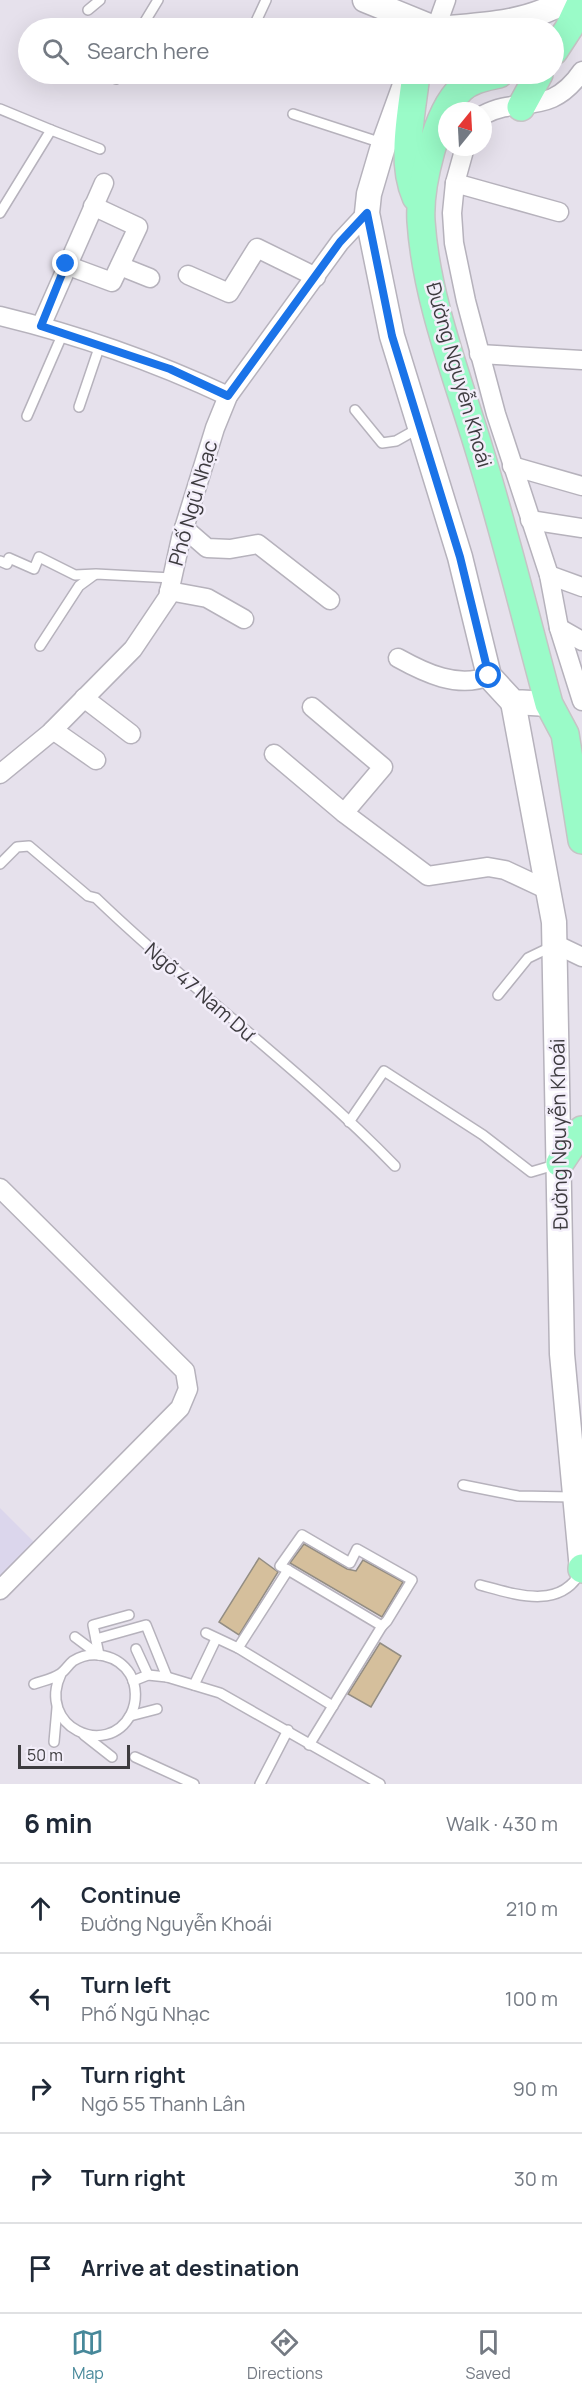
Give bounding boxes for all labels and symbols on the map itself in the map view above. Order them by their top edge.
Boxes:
north arrow [438,102,492,156]
route end [52,250,78,276]
street label: Đường Nguyễn Khoái [420,279,499,471]
street label: Phố Ngũ Nhạc [162,437,223,569]
route start [475,662,501,688]
street label: Ngõ 47 Nam Dư [139,936,262,1048]
street label: Đường Nguyễn Khoái [543,1038,574,1230]
scale bar [18,1742,130,1770]

